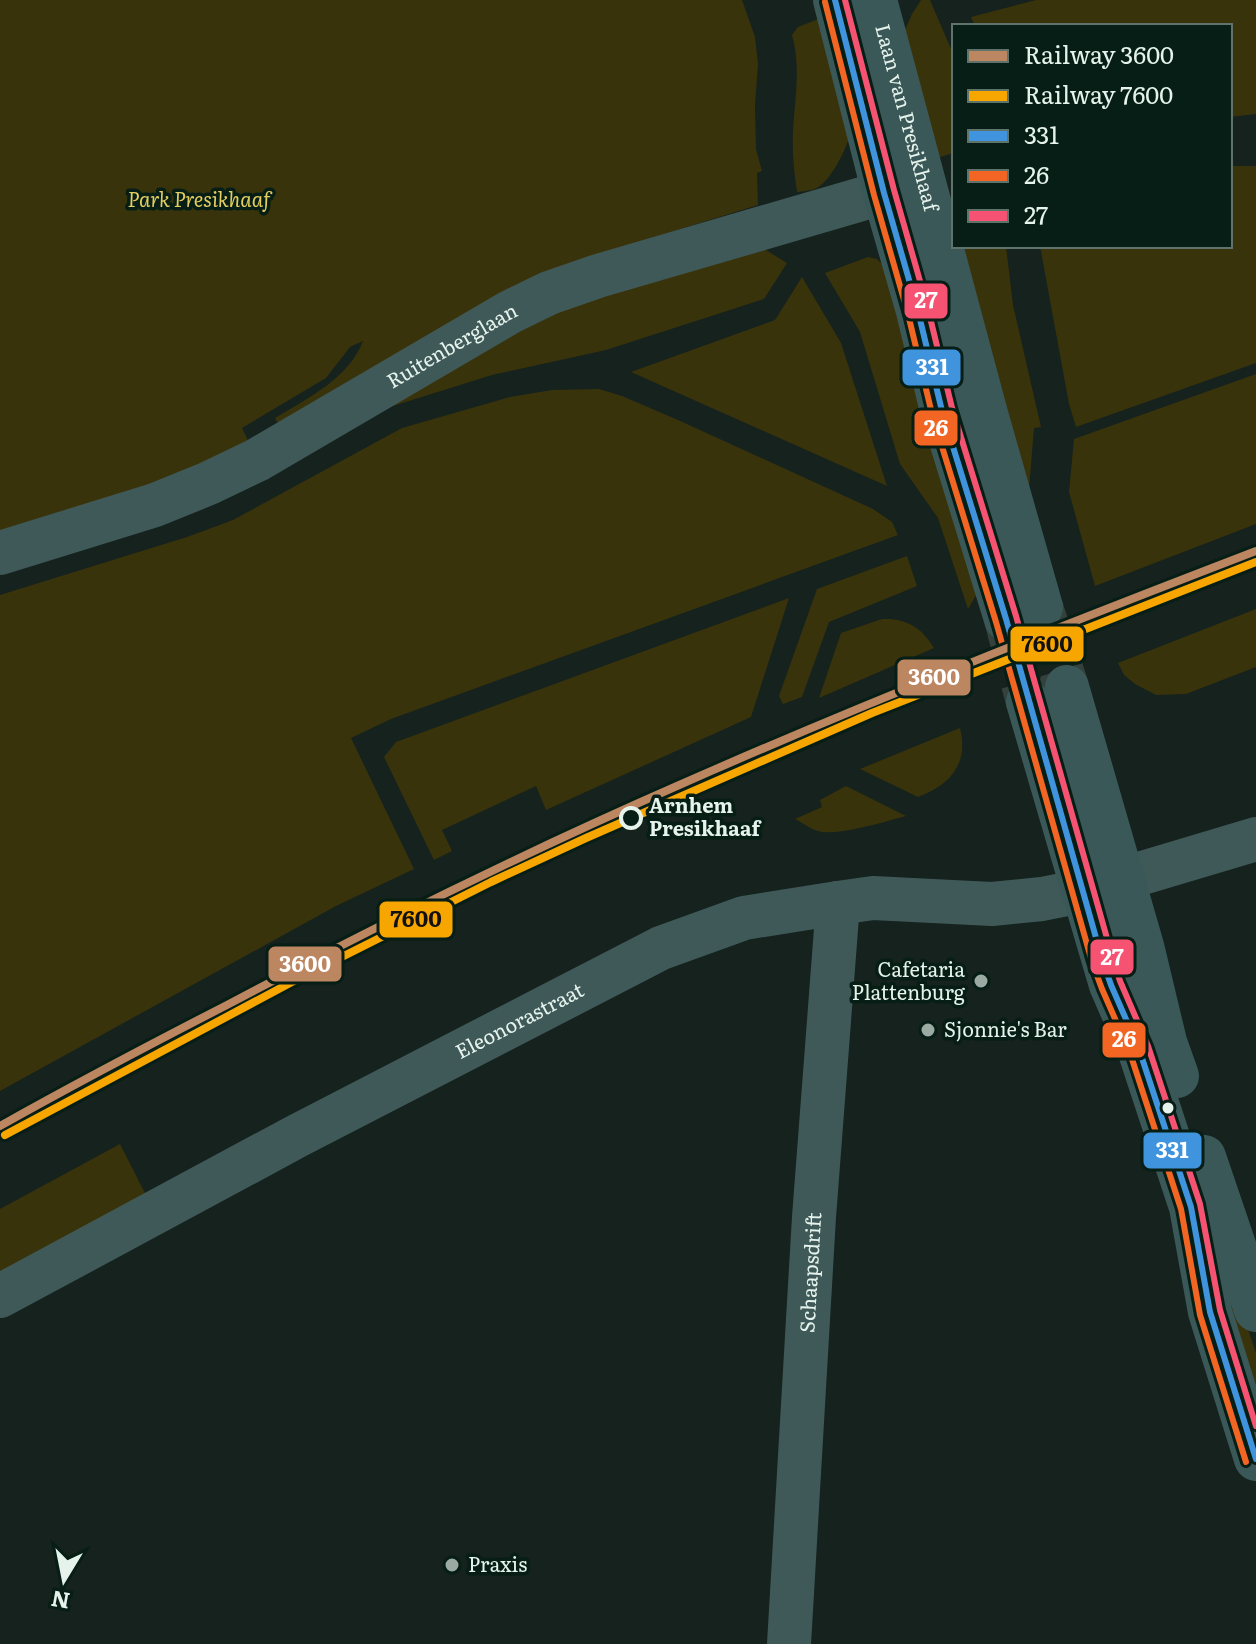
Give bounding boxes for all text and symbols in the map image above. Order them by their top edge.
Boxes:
street label: Laan van Presikhaaf [869,20,949,216]
legend [952,24,1232,248]
text: Railway 3600 [1024,36,1174,71]
text: Railway 7600 [1024,76,1173,111]
text: 331 [1024,116,1059,151]
text: 26 [1024,156,1049,191]
park label: Park Presikhaaf [127,183,273,213]
text: 27 [1024,196,1048,231]
line badge: 27 [903,282,949,320]
text: 27 [914,282,938,315]
street label: Ruitenberglaan [380,294,522,394]
line badge: 331 [901,348,962,387]
text: 331 [915,349,949,382]
line badge: 26 [913,409,959,447]
text: 26 [924,410,948,443]
line badge: 7600 [1009,625,1085,663]
text: 7600 [1021,626,1073,659]
line badge: 3600 [896,658,972,697]
text: 3600 [908,659,960,692]
place label: Arnhem Presikhaaf [649,789,762,842]
marker: Arnhem Presikhaaf [620,807,642,829]
line badge: 7600 [378,900,454,939]
text: 7600 [390,901,442,934]
line badge: 27 [1089,938,1135,976]
text: 27 [1100,939,1124,972]
line badge: 3600 [267,945,343,983]
text: 3600 [279,946,331,979]
place label: Cafetaria Plattenburg [852,953,966,1006]
marker: Cafetaria Plattenburg [972,972,990,990]
street label: Eleonorastraat [449,974,588,1065]
place label: Sjonnie's Bar [944,1013,1067,1043]
marker: Sjonnie's Bar [919,1021,937,1039]
line badge: 26 [1101,1021,1147,1059]
text: 26 [1112,1021,1136,1054]
unlabelled marker [1160,1100,1176,1116]
line badge: 331 [1142,1131,1203,1170]
text: 331 [1155,1132,1189,1165]
street label: Schaapsdrift [790,1211,827,1334]
north arrow [24,1540,104,1620]
place label: Praxis [468,1548,527,1578]
marker: Praxis [443,1556,461,1574]
text: N [48,1583,72,1619]

